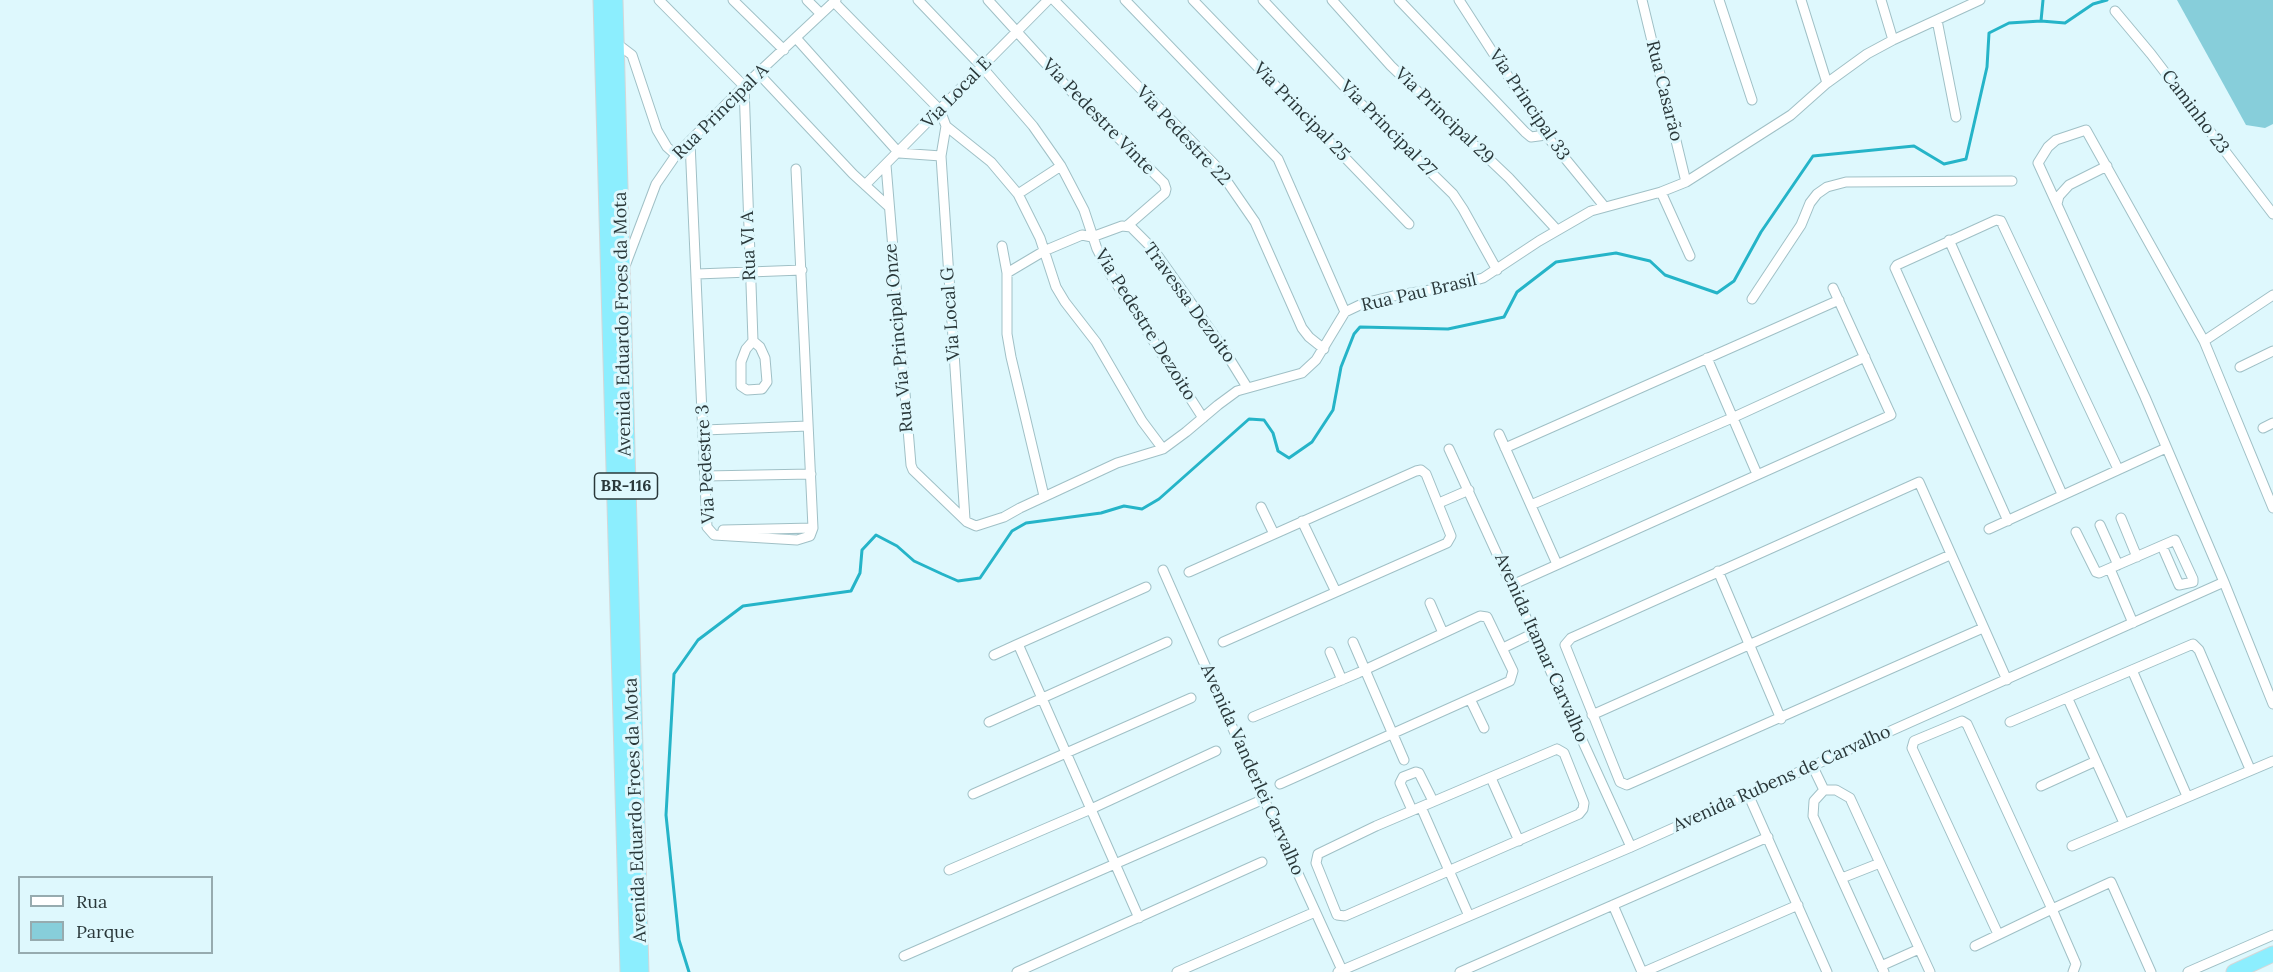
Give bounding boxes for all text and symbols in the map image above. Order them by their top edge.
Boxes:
street label: Rua Casarão [1641,38,1687,144]
street label: Via Principal 33 [1484,45,1574,165]
street label: Via Local E [918,53,996,133]
street label: Via Pedestre Vinte [1037,54,1159,180]
street label: Via Principal 25 [1248,58,1354,166]
street label: Rua Principal A [669,60,773,164]
street label: Via Principal 29 [1390,63,1498,169]
street label: Caminho 23 [2156,66,2234,158]
street label: Via Principal 27 [1335,76,1441,182]
street label: Via Pedestre 22 [1131,82,1235,190]
street label: Avenida Eduardo Froes da Mota [610,191,636,457]
street label: Rua VI A [737,211,761,281]
street label: Travessa Dezoito [1138,239,1240,367]
street label: Rua Via Principal Onze [880,243,918,433]
street label: Via Pedestre Dezoito [1090,245,1200,405]
street label: Via Local G [937,267,965,361]
street label: Rua Pau Brasil [1359,269,1479,317]
street label: Via Pedestre 3 [692,404,720,524]
road number: BR-116 [594,473,658,499]
street label: Avenida Itamar Carvalho [1490,550,1592,746]
street label: Avenida Vanderlei Carvalho [1196,661,1308,879]
street label: Avenida Eduardo Froes da Mota [621,677,651,943]
street label: Avenida Rubens de Carvalho [1670,721,1894,837]
legend [18,876,213,954]
text: Rua [76,890,107,913]
text: Parque [76,920,135,943]

